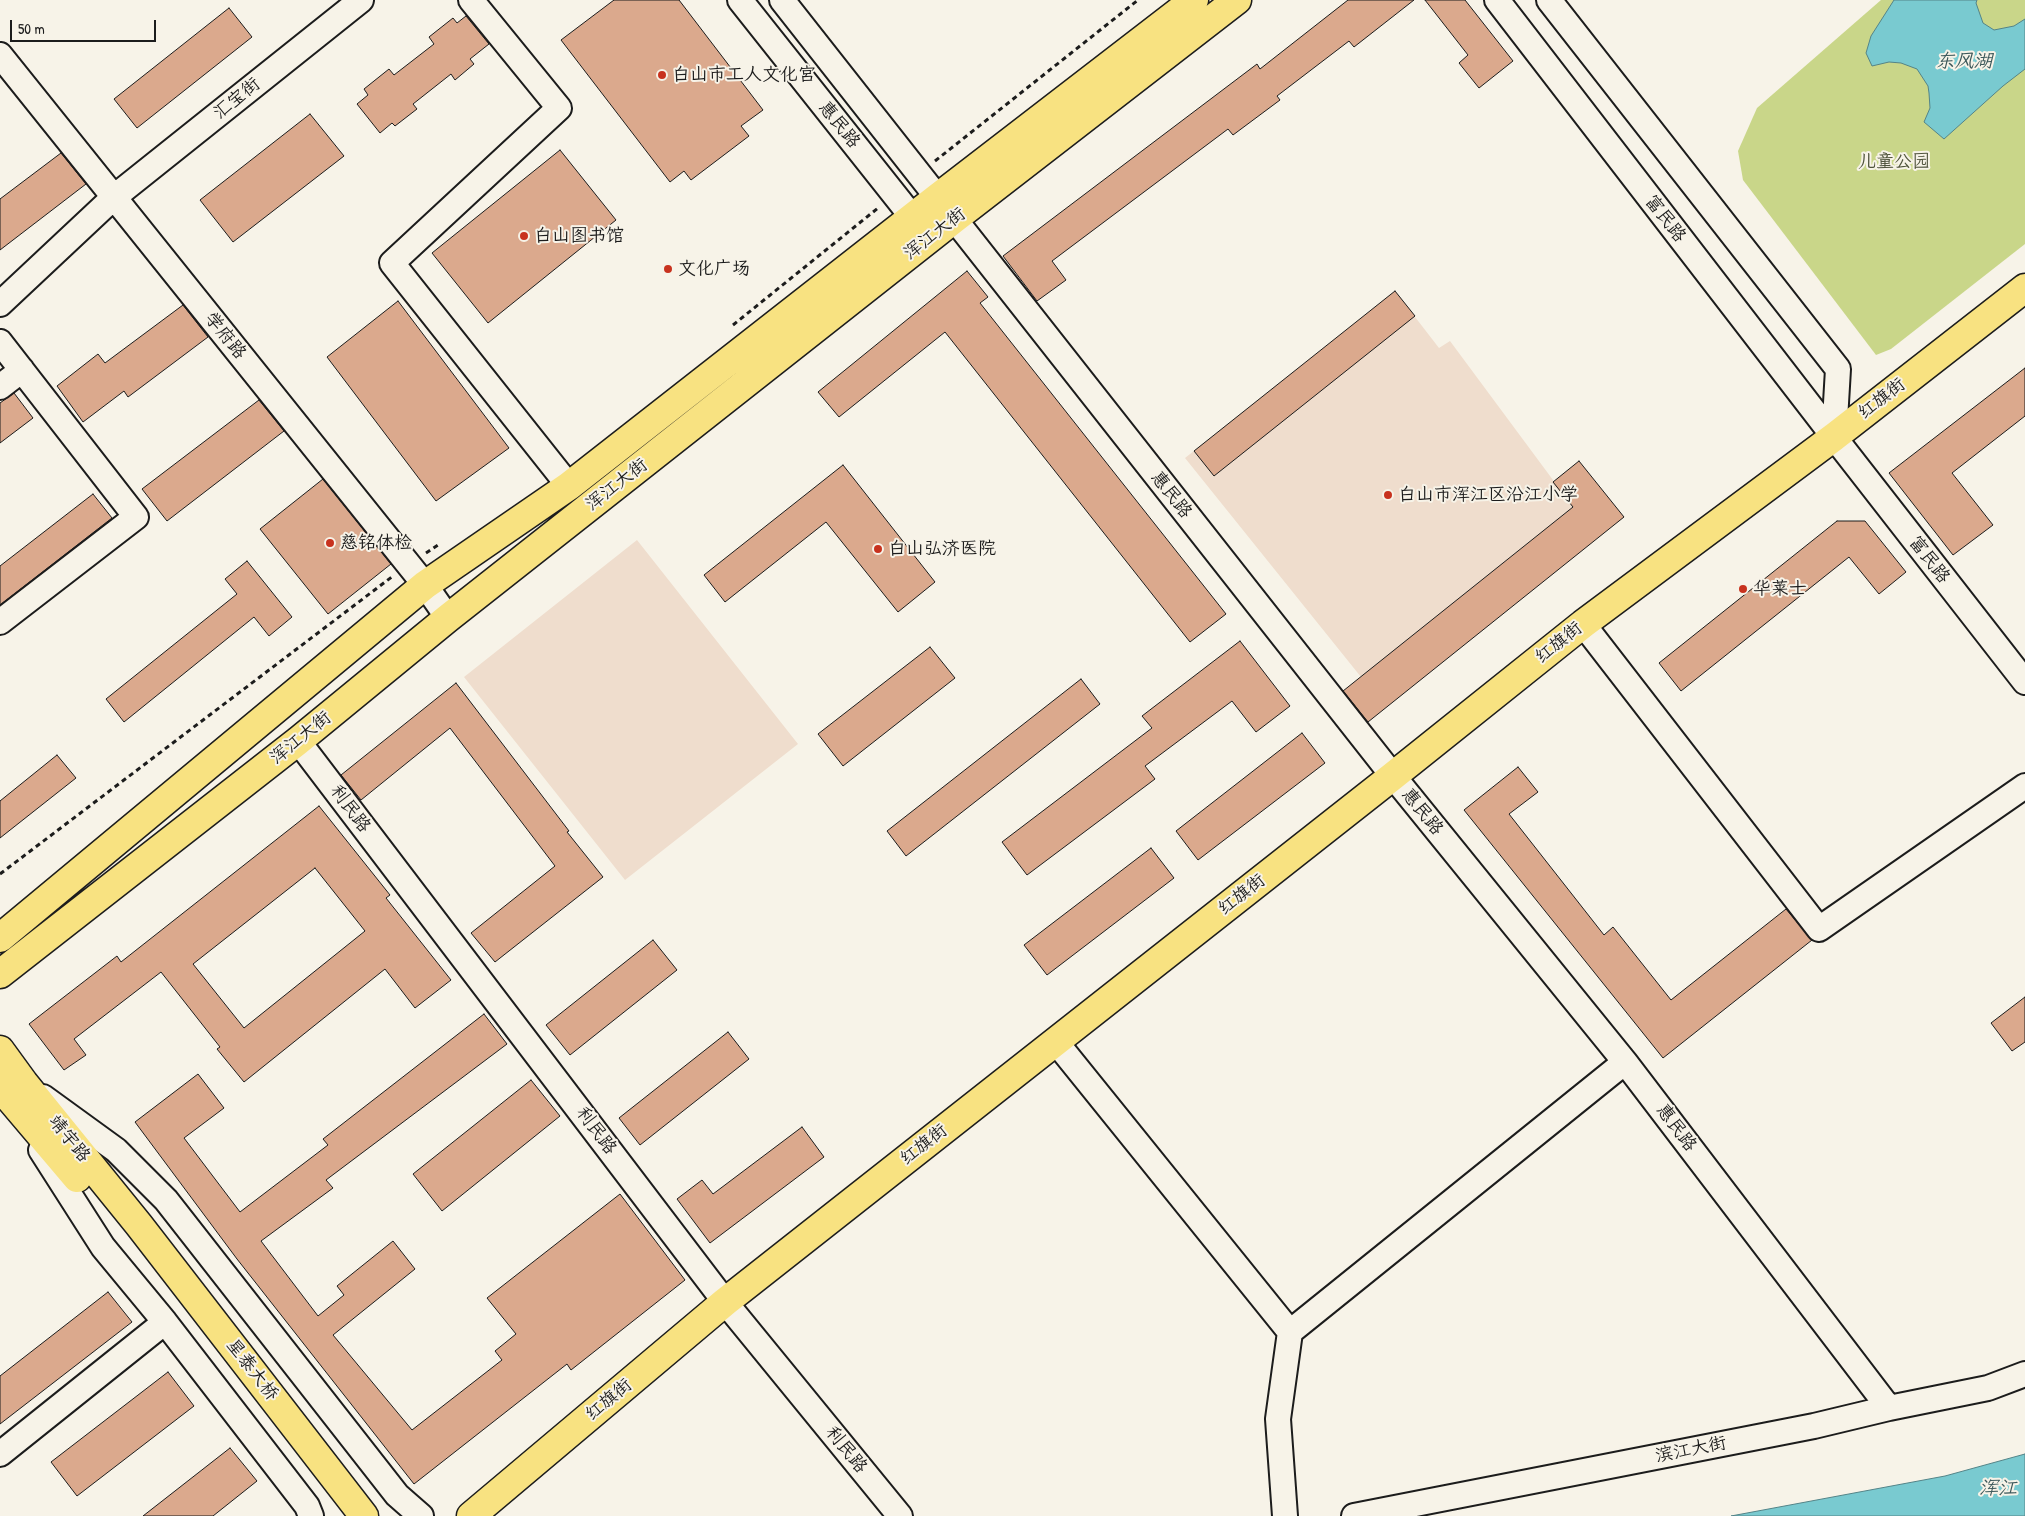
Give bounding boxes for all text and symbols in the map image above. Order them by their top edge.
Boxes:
scale bar [12,10,159,42]
text: 50 m [18,18,45,39]
water label: 东风湖 [1936,51,1992,73]
place label: 白山市工人文化宫 [672,64,816,86]
marker: 白山市工人文化宫 [656,69,668,81]
street label: 汇宝街 [209,74,265,124]
street label: 惠民路 [814,97,864,153]
park label: 儿童公园 [1858,151,1930,173]
street label: 富民路 [1640,191,1690,247]
street label: 浑江大街 [900,203,970,265]
place label: 白山图书馆 [534,225,624,247]
marker: 白山图书馆 [518,230,530,242]
place label: 文化广场 [678,258,750,280]
marker: 文化广场 [662,263,674,275]
street label: 学府路 [200,308,250,364]
street label: 红旗街 [1854,374,1910,424]
street label: 浑江大街 [582,454,652,516]
street label: 惠民路 [1146,467,1196,523]
place label: 白山市浑江区沿江小学 [1398,484,1578,506]
marker: 白山市浑江区沿江小学 [1382,489,1394,501]
place label: 慈铭体检 [340,532,412,554]
street label: 富民路 [1904,532,1954,588]
marker: 慈铭体检 [324,537,336,549]
place label: 白山弘济医院 [888,538,996,560]
marker: 白山弘济医院 [872,543,884,555]
place label: 华莱士 [1753,578,1807,600]
marker: 华莱士 [1737,583,1749,595]
street label: 红旗街 [1531,618,1587,668]
street label: 浑江大街 [266,707,336,769]
street label: 利民路 [325,781,375,837]
street label: 惠民路 [1397,784,1447,840]
street label: 红旗街 [1214,870,1270,920]
street label: 惠民路 [1651,1100,1701,1156]
street label: 利民路 [571,1103,621,1159]
street label: 靖宇路 [44,1111,94,1167]
street label: 红旗街 [896,1120,952,1170]
street label: 星泰大桥 [221,1335,283,1405]
street label: 红旗街 [581,1374,637,1426]
street label: 利民路 [821,1422,871,1478]
street label: 滨江大街 [1654,1433,1728,1467]
water label: 浑江 [1979,1478,2017,1500]

